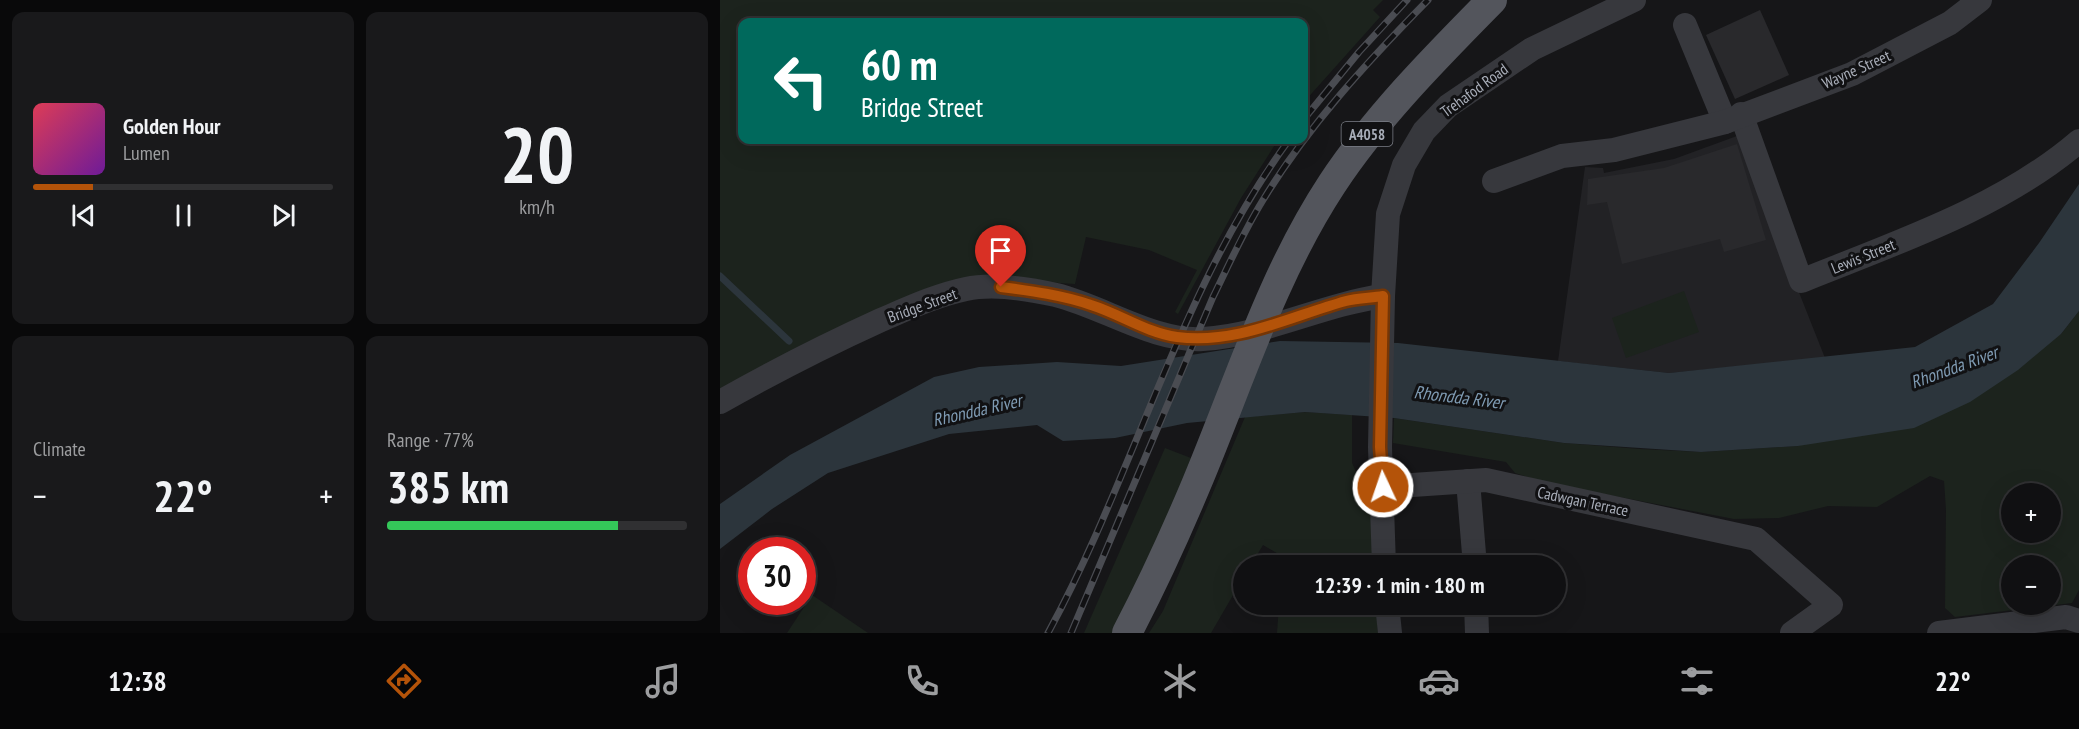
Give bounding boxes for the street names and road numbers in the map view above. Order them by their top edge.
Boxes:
street label: Wayne Street [1819,45,1894,93]
street label: Trehafod Road [1436,59,1512,121]
road number: A4058 [1342,122,1392,146]
street label: Lewis Street [1828,234,1898,278]
street label: Bridge Street [885,283,960,327]
street label: Cadwgan Terrace [1536,482,1630,520]

